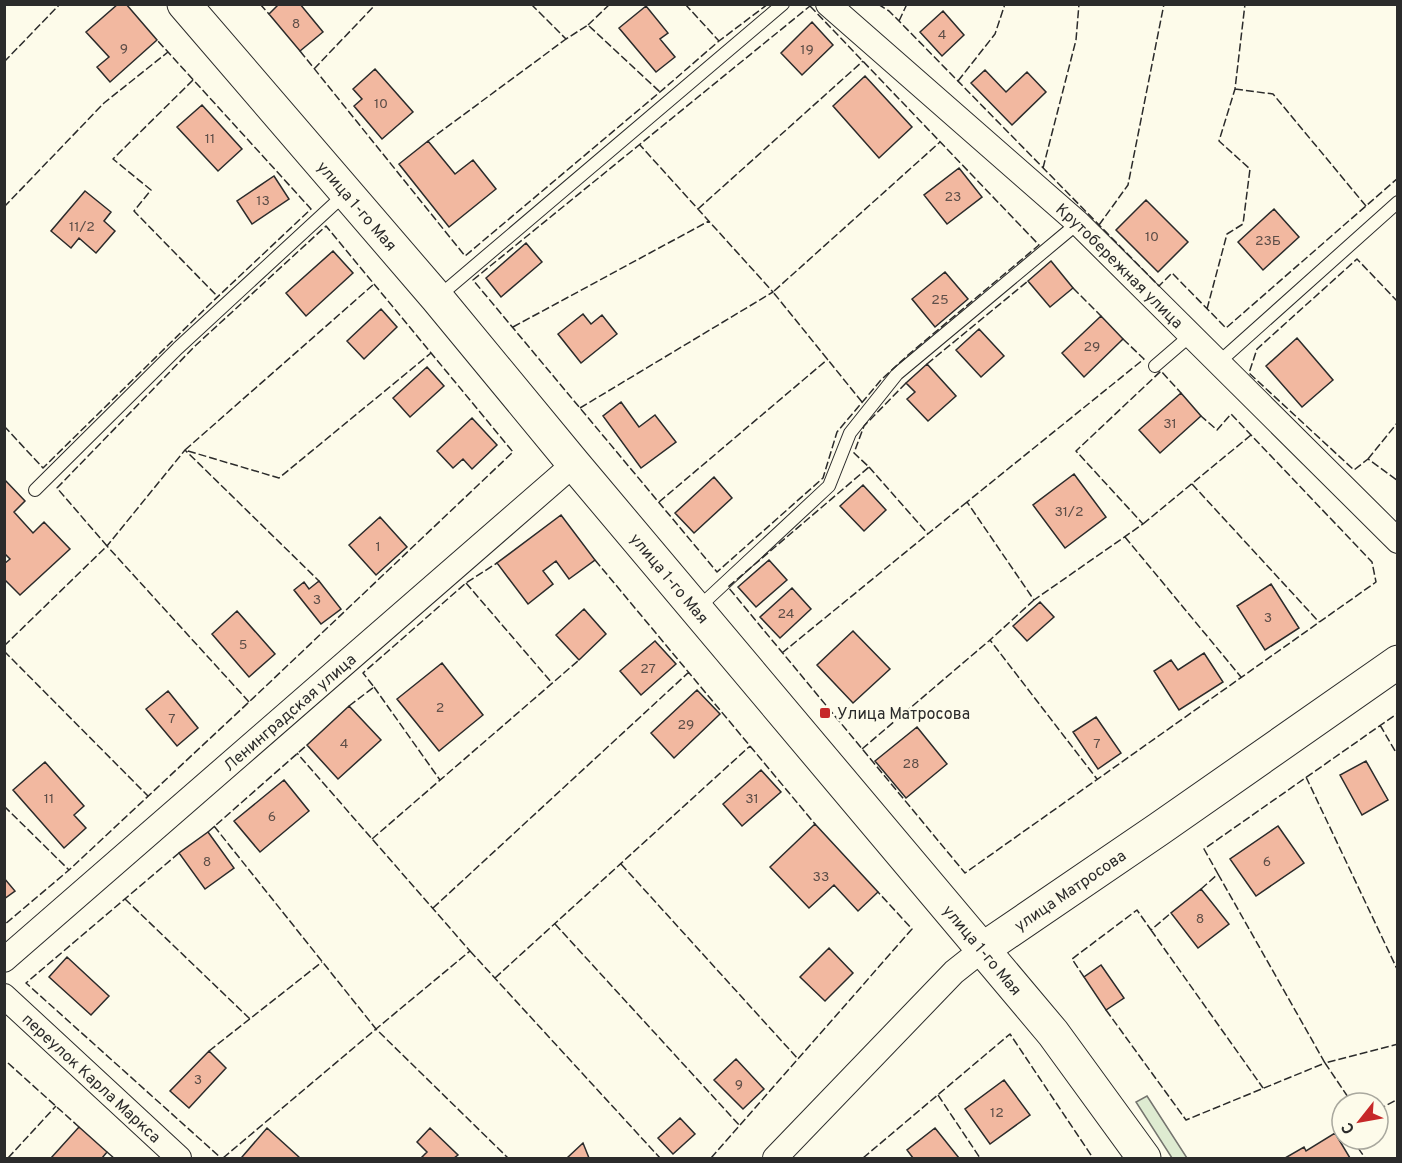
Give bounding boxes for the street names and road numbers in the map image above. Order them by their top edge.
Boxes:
street label: улица 1-го Мая [312,158,400,256]
street label: Крутобережная улица [1051,200,1187,334]
street label: улица 1-го Мая [625,530,712,629]
street label: Ленинградская улица [220,650,361,777]
street label: улица Матросова [1011,846,1131,937]
street label: улица 1-го Мая [938,902,1025,1000]
street label: переулок Карла Маркса [17,1010,164,1148]

